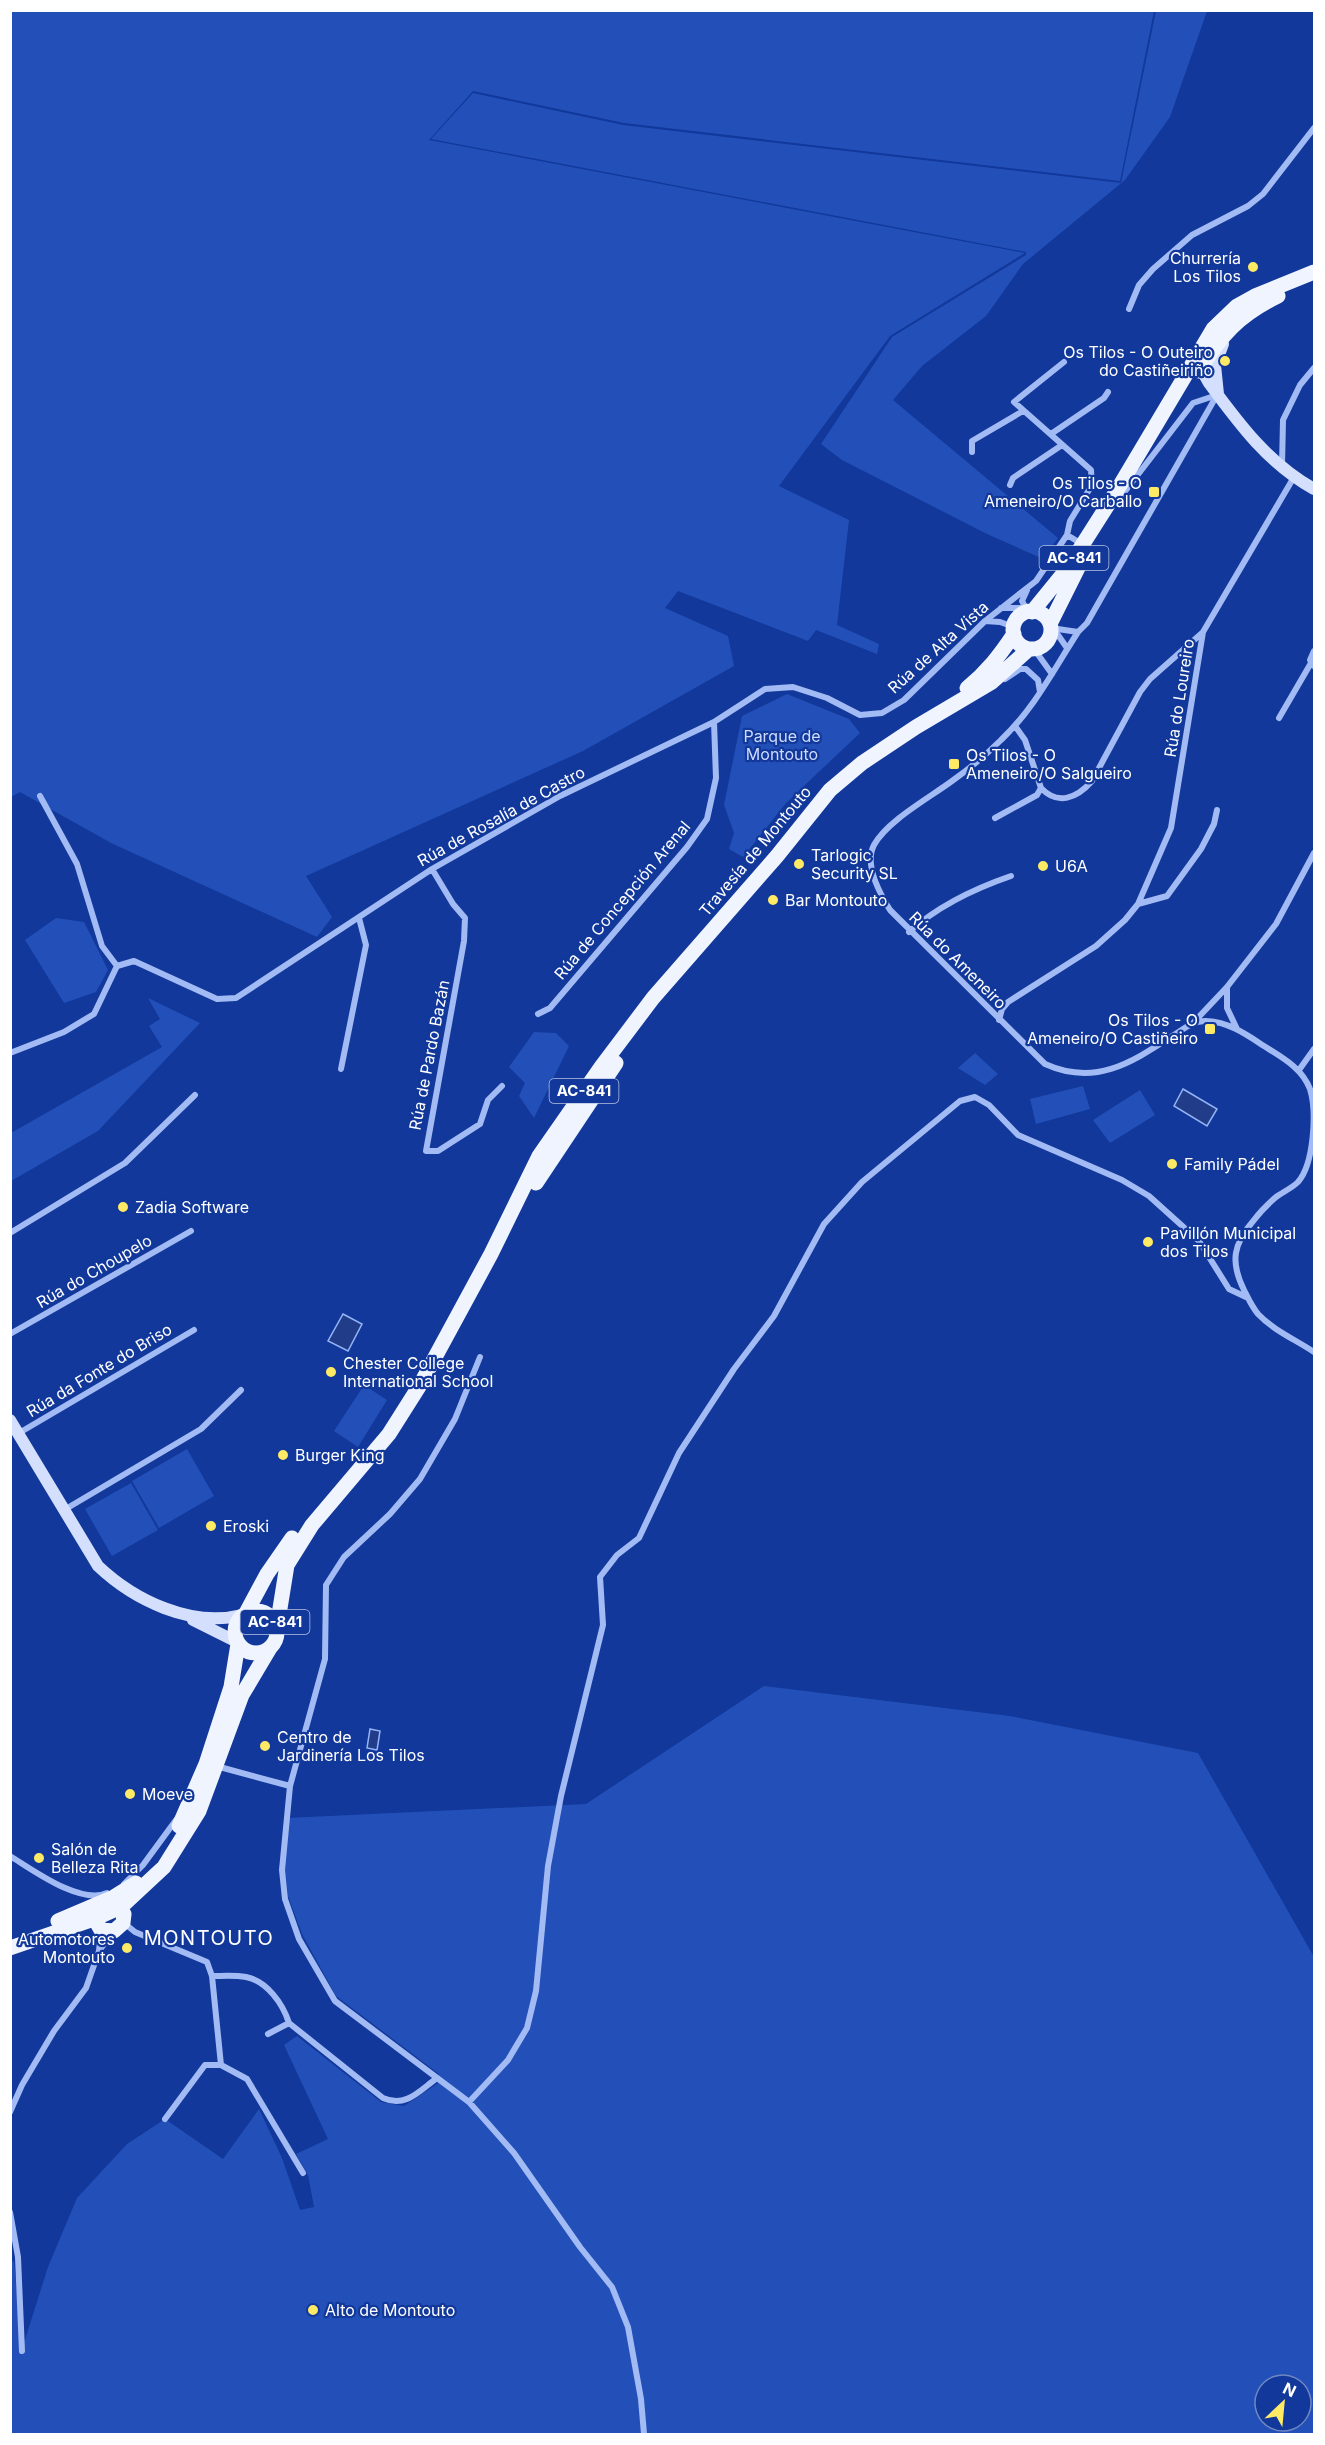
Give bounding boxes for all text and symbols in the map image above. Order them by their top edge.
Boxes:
place label: Churrería Los Tilos [1170,248,1241,286]
marker: Churrería Los Tilos [1246,260,1260,274]
place label: Os Tilos - O Outeiro do Castiñeiriño [1063,342,1213,380]
marker: Os Tilos - O Outeiro do Castiñeiriño [1218,354,1232,368]
place label: Os Tilos - O Ameneiro/O Carballo [984,473,1142,511]
marker: Os Tilos - O Ameneiro/O Carballo [1147,485,1161,499]
road number: AC-841 [1040,546,1108,570]
street label: Rúa de Alta Vista [884,597,992,697]
street label: Rúa do Loureiro [1160,637,1198,759]
park label: Parque de Montouto [743,726,821,764]
place label: Os Tilos - O Ameneiro/O Salgueiro [966,745,1132,783]
marker: Os Tilos - O Ameneiro/O Salgueiro [947,757,961,771]
street label: Rúa de Rosalía de Castro [414,762,588,870]
street label: Travesía de Montouto [695,782,815,920]
street label: Rúa de Concepción Arenal [550,817,694,983]
place label: Tarlogic Security SL [811,845,898,883]
place label: U6A [1055,856,1088,876]
marker: Tarlogic Security SL [792,857,806,871]
marker: U6A [1036,859,1050,873]
place label: Bar Montouto [785,890,887,910]
marker: Bar Montouto [766,893,780,907]
street label: Rúa do Ameneiro [905,907,1011,1013]
street label: Rúa de Pardo Bazán [405,978,453,1132]
place label: Os Tilos - O Ameneiro/O Castiñeiro [1027,1010,1198,1048]
marker: Os Tilos - O Ameneiro/O Castiñeiro [1203,1022,1217,1036]
road number: AC-841 [550,1079,618,1103]
place label: Family Pádel [1184,1154,1280,1174]
marker: Family Pádel [1165,1157,1179,1171]
place label: Zadia Software [135,1197,249,1217]
marker: Zadia Software [116,1200,130,1214]
place label: Pavillón Municipal dos Tilos [1160,1223,1296,1261]
street label: Rúa do Choupelo [33,1230,155,1312]
marker: Pavillón Municipal dos Tilos [1141,1235,1155,1249]
street label: Rúa da Fonte do Briso [23,1319,175,1421]
place label: Chester College International School [343,1353,493,1391]
marker: Chester College International School [324,1365,338,1379]
place label: Burger King [295,1445,385,1465]
marker: Burger King [276,1448,290,1462]
place label: Eroski [223,1516,269,1536]
marker: Eroski [204,1519,218,1533]
road number: AC-841 [240,1610,310,1634]
place label: Centro de Jardinería Los Tilos [277,1727,425,1765]
marker: Centro de Jardinería Los Tilos [258,1739,272,1753]
place label: Moeve [142,1784,193,1804]
marker: Moeve [123,1787,137,1801]
place label: Salón de Belleza Rita [51,1839,138,1877]
marker: Salón de Belleza Rita [32,1851,46,1865]
district label: MONTOUTO [144,1926,274,1950]
place label: Automotores Montouto [18,1929,115,1967]
marker: Automotores Montouto [120,1941,134,1955]
place label: Alto de Montouto [325,2300,455,2320]
marker: Alto de Montouto [306,2303,320,2317]
north arrow [1253,2373,1313,2433]
text: N [1280,2378,1299,2401]

